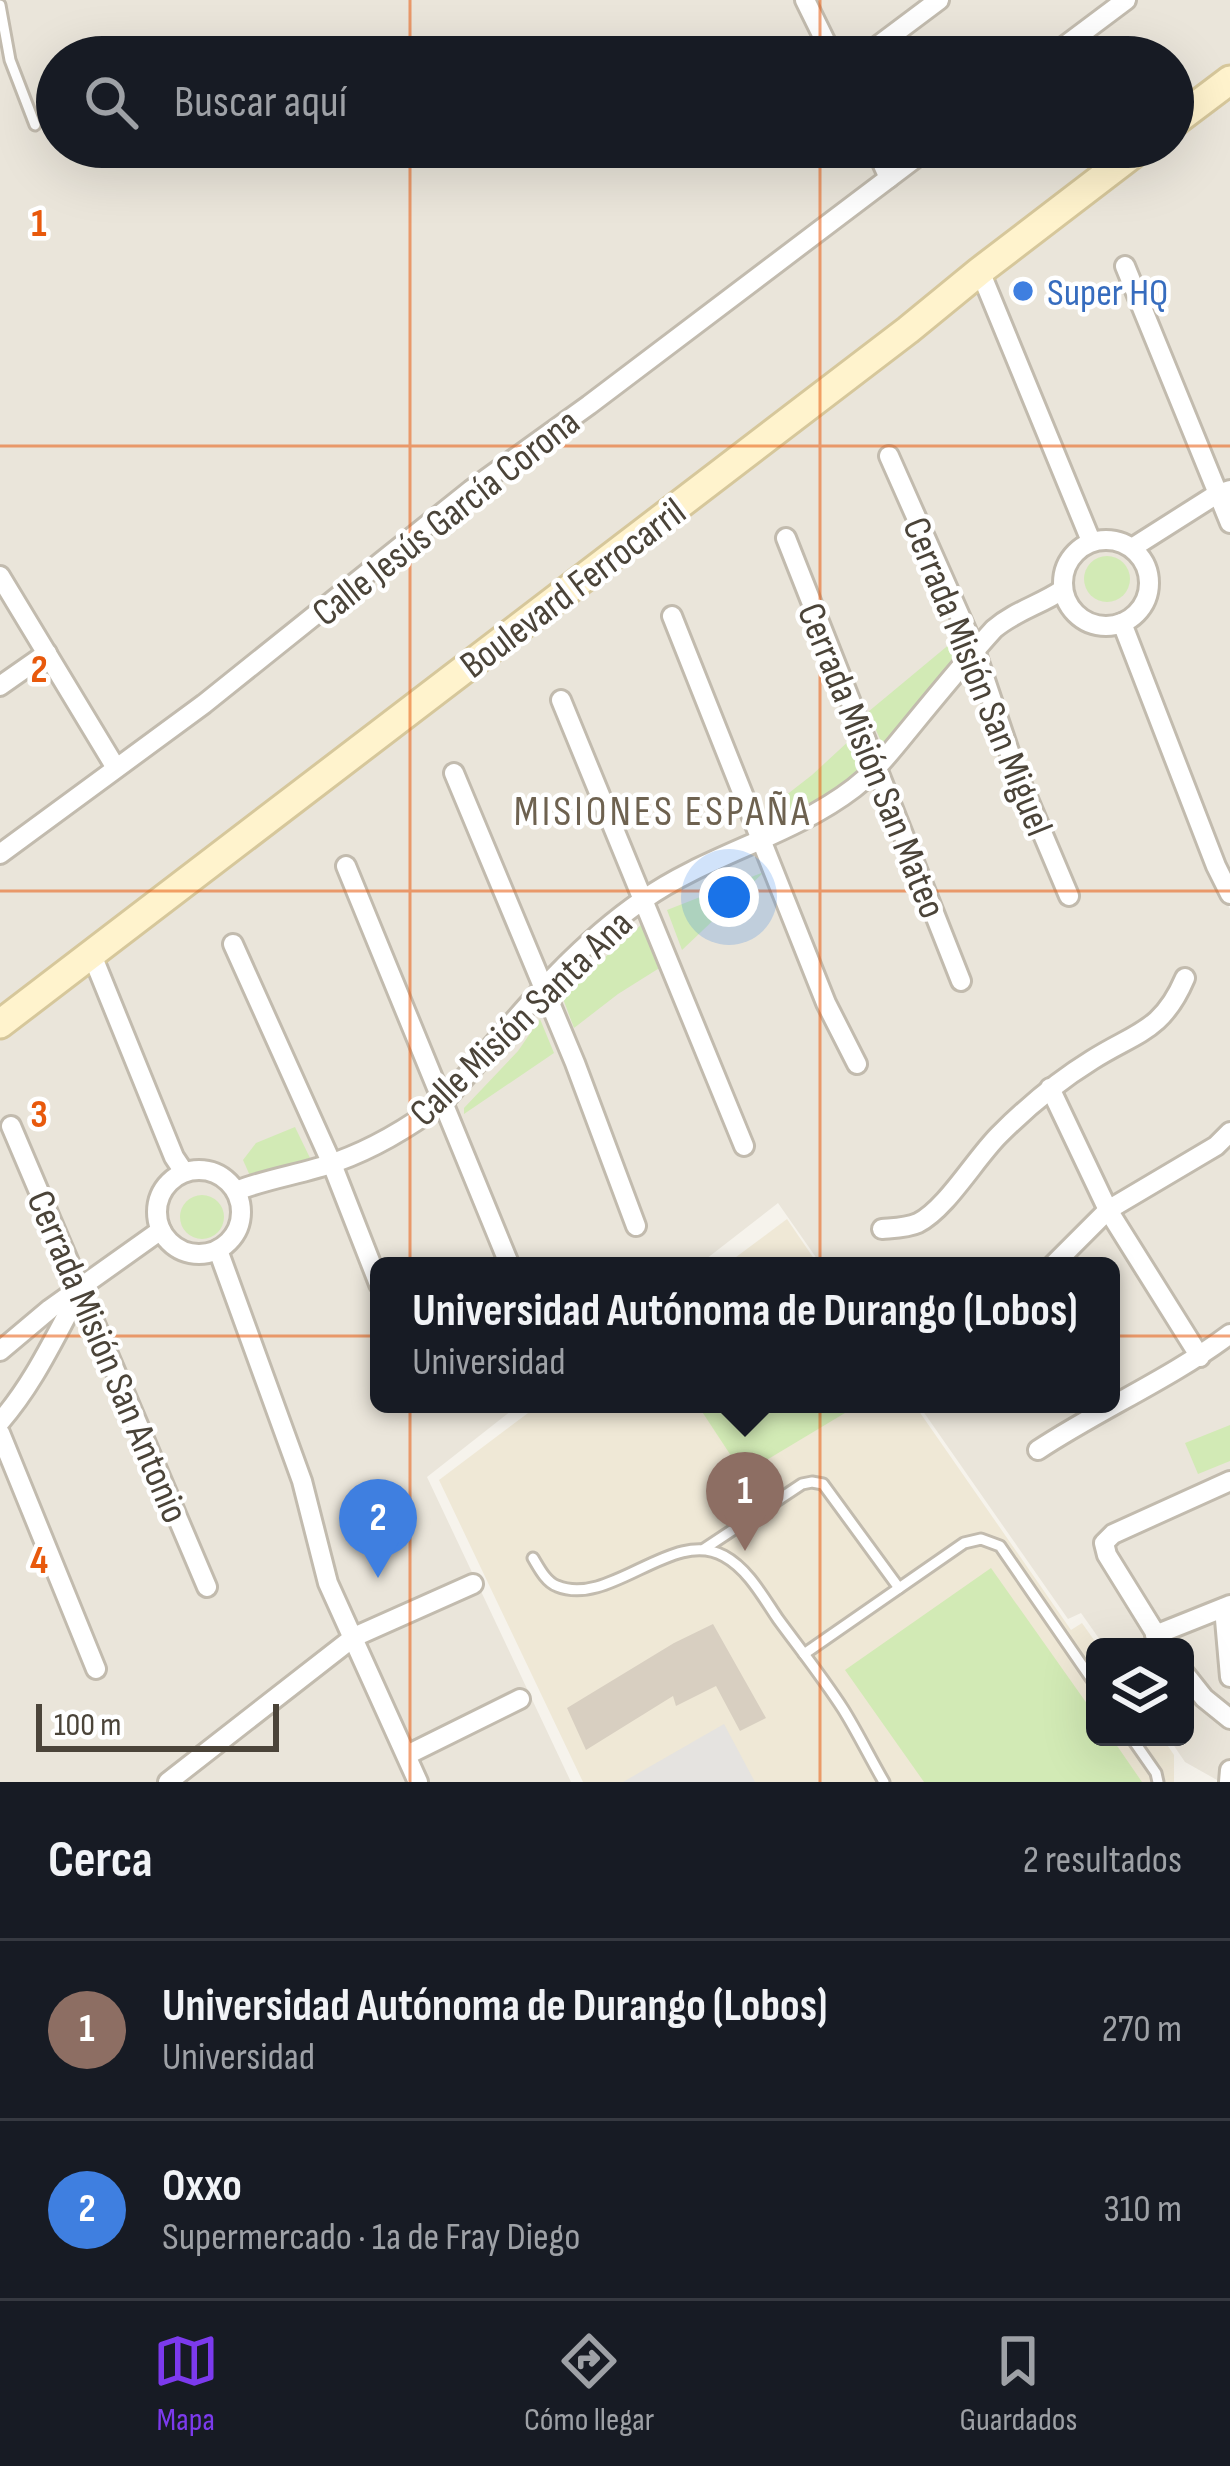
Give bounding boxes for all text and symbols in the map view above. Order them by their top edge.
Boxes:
search box [36,36,1194,168]
icon: search [78,69,144,135]
text: Buscar aquí [174,75,347,130]
text: 1 [31,201,47,248]
place label: Super HQ [1047,270,1168,317]
marker: Super HQ [1010,278,1036,304]
street label: Calle Jesús García Corona [304,399,589,637]
street label: Boulevard Ferrocarril [452,489,695,689]
street label: Cerrada Misión San Miguel [891,511,1062,843]
street label: Cerrada Misión San Mateo [786,597,955,925]
text: 2 [30,647,48,694]
district label: MISIONES ESPAÑA [514,787,812,838]
your location [699,867,759,927]
street label: Calle Misión Santa Ana [401,901,643,1137]
text: 3 [30,1092,48,1139]
street label: Cerrada Misión San Antonio [15,1184,198,1530]
popup [370,1257,1120,1413]
text: Universidad Autónoma de Durango (Lobos) [412,1284,1078,1339]
text: Universidad [412,1339,565,1386]
pin: 1 [706,1452,784,1551]
pin: 2 [339,1479,417,1578]
text: 4 [30,1538,48,1585]
map controls [1086,1638,1194,1746]
button: layers [1086,1638,1194,1746]
scale bar [36,1698,279,1751]
text: 100 m [54,1705,121,1745]
text: Cerca [48,1830,153,1891]
text: 2 resultados [1023,1837,1182,1884]
text: Universidad Autónoma de Durango (Lobos) [162,1979,827,2034]
text: 1 [79,2006,95,2053]
text: 270 m [1102,2006,1182,2053]
text: Universidad [162,2034,315,2081]
text: Oxxo [162,2159,242,2214]
text: 2 [78,2186,96,2233]
text: 310 m [1103,2186,1182,2233]
text: Supermercado · 1a de Fray Diego [162,2214,580,2261]
tab: Mapa [153,2328,219,2440]
tab: Cómo llegar [524,2328,654,2440]
tab: Guardados [960,2328,1077,2440]

